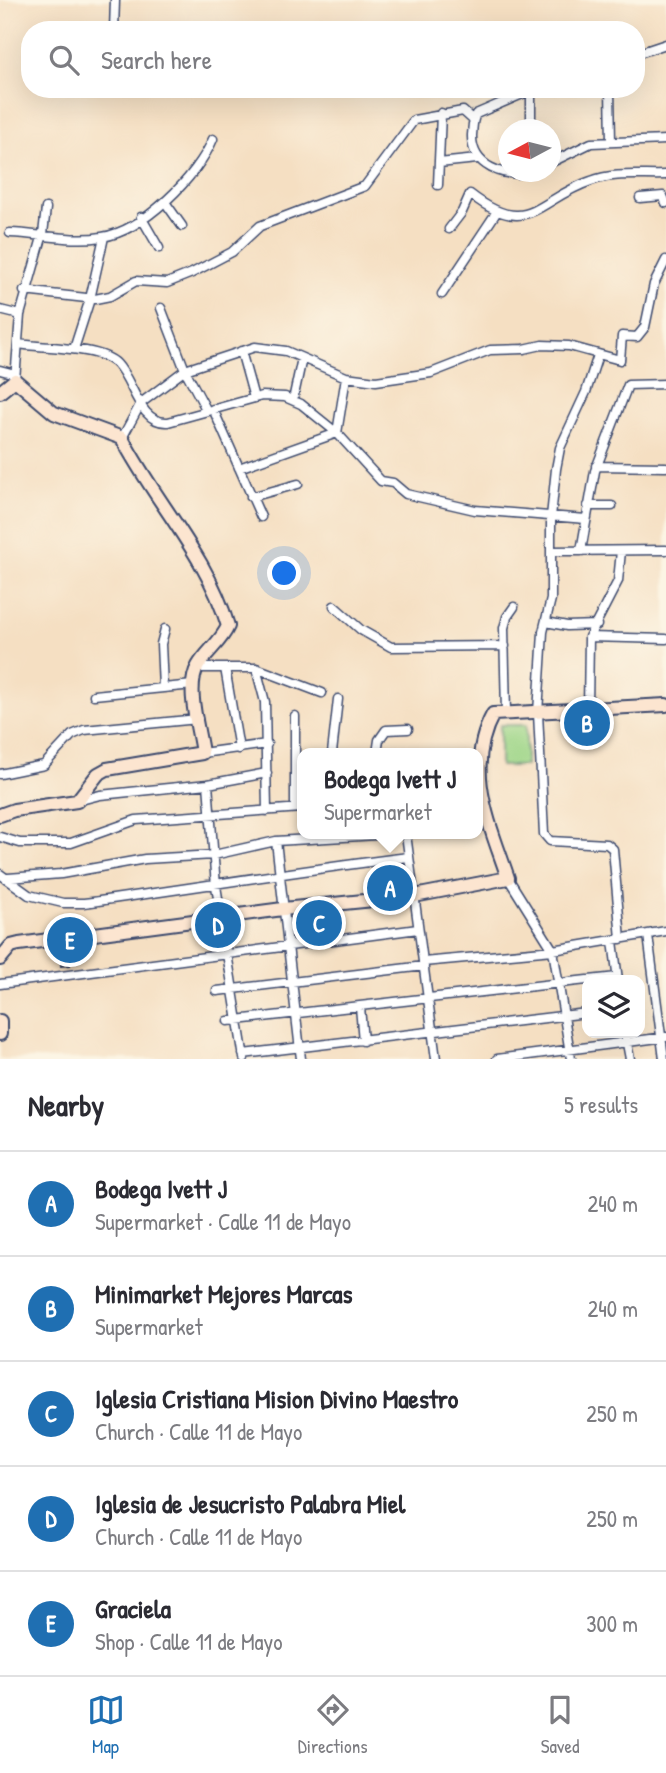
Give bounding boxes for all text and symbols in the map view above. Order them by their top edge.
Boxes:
search box [21,21,645,98]
icon: search [45,41,83,79]
text: Search here [101,42,212,77]
north arrow [498,119,561,182]
your location [267,556,301,590]
pin: B [564,697,610,749]
popup [297,748,483,839]
text: Bodega Ivett J [324,761,456,796]
text: Supermarket [324,796,432,827]
pin: A [367,862,413,914]
pin: C [296,897,342,949]
pin: D [195,899,241,951]
pin: E [47,914,93,966]
map controls [582,975,645,1038]
button: layers [582,975,645,1038]
text: Nearby [28,1085,104,1125]
text: 5 results [564,1089,638,1120]
text: Bodega Ivett J [95,1171,227,1206]
text: A [45,1188,57,1219]
text: 240 m [587,1188,638,1219]
text: Supermarket · Calle 11 de Mayo [95,1206,351,1237]
text: Minimarket Mejores Marcas [95,1276,353,1311]
text: B [45,1293,57,1324]
text: 240 m [587,1293,638,1324]
text: Supermarket [95,1311,203,1342]
text: Iglesia Cristiana Mision Divino Maestro [95,1381,458,1416]
text: C [45,1398,57,1429]
text: 250 m [586,1398,638,1429]
text: Church · Calle 11 de Mayo [95,1416,302,1447]
text: Iglesia de Jesucristo Palabra Miel [95,1486,405,1521]
text: D [46,1503,56,1534]
text: 250 m [586,1503,638,1534]
text: Church · Calle 11 de Mayo [95,1521,302,1552]
text: Graciela [95,1591,171,1626]
text: E [46,1608,56,1639]
text: 300 m [586,1608,638,1639]
text: Shop · Calle 11 de Mayo [95,1626,283,1657]
tab: Map [87,1691,125,1759]
tab: Directions [298,1691,368,1759]
tab: Saved [541,1691,579,1759]

